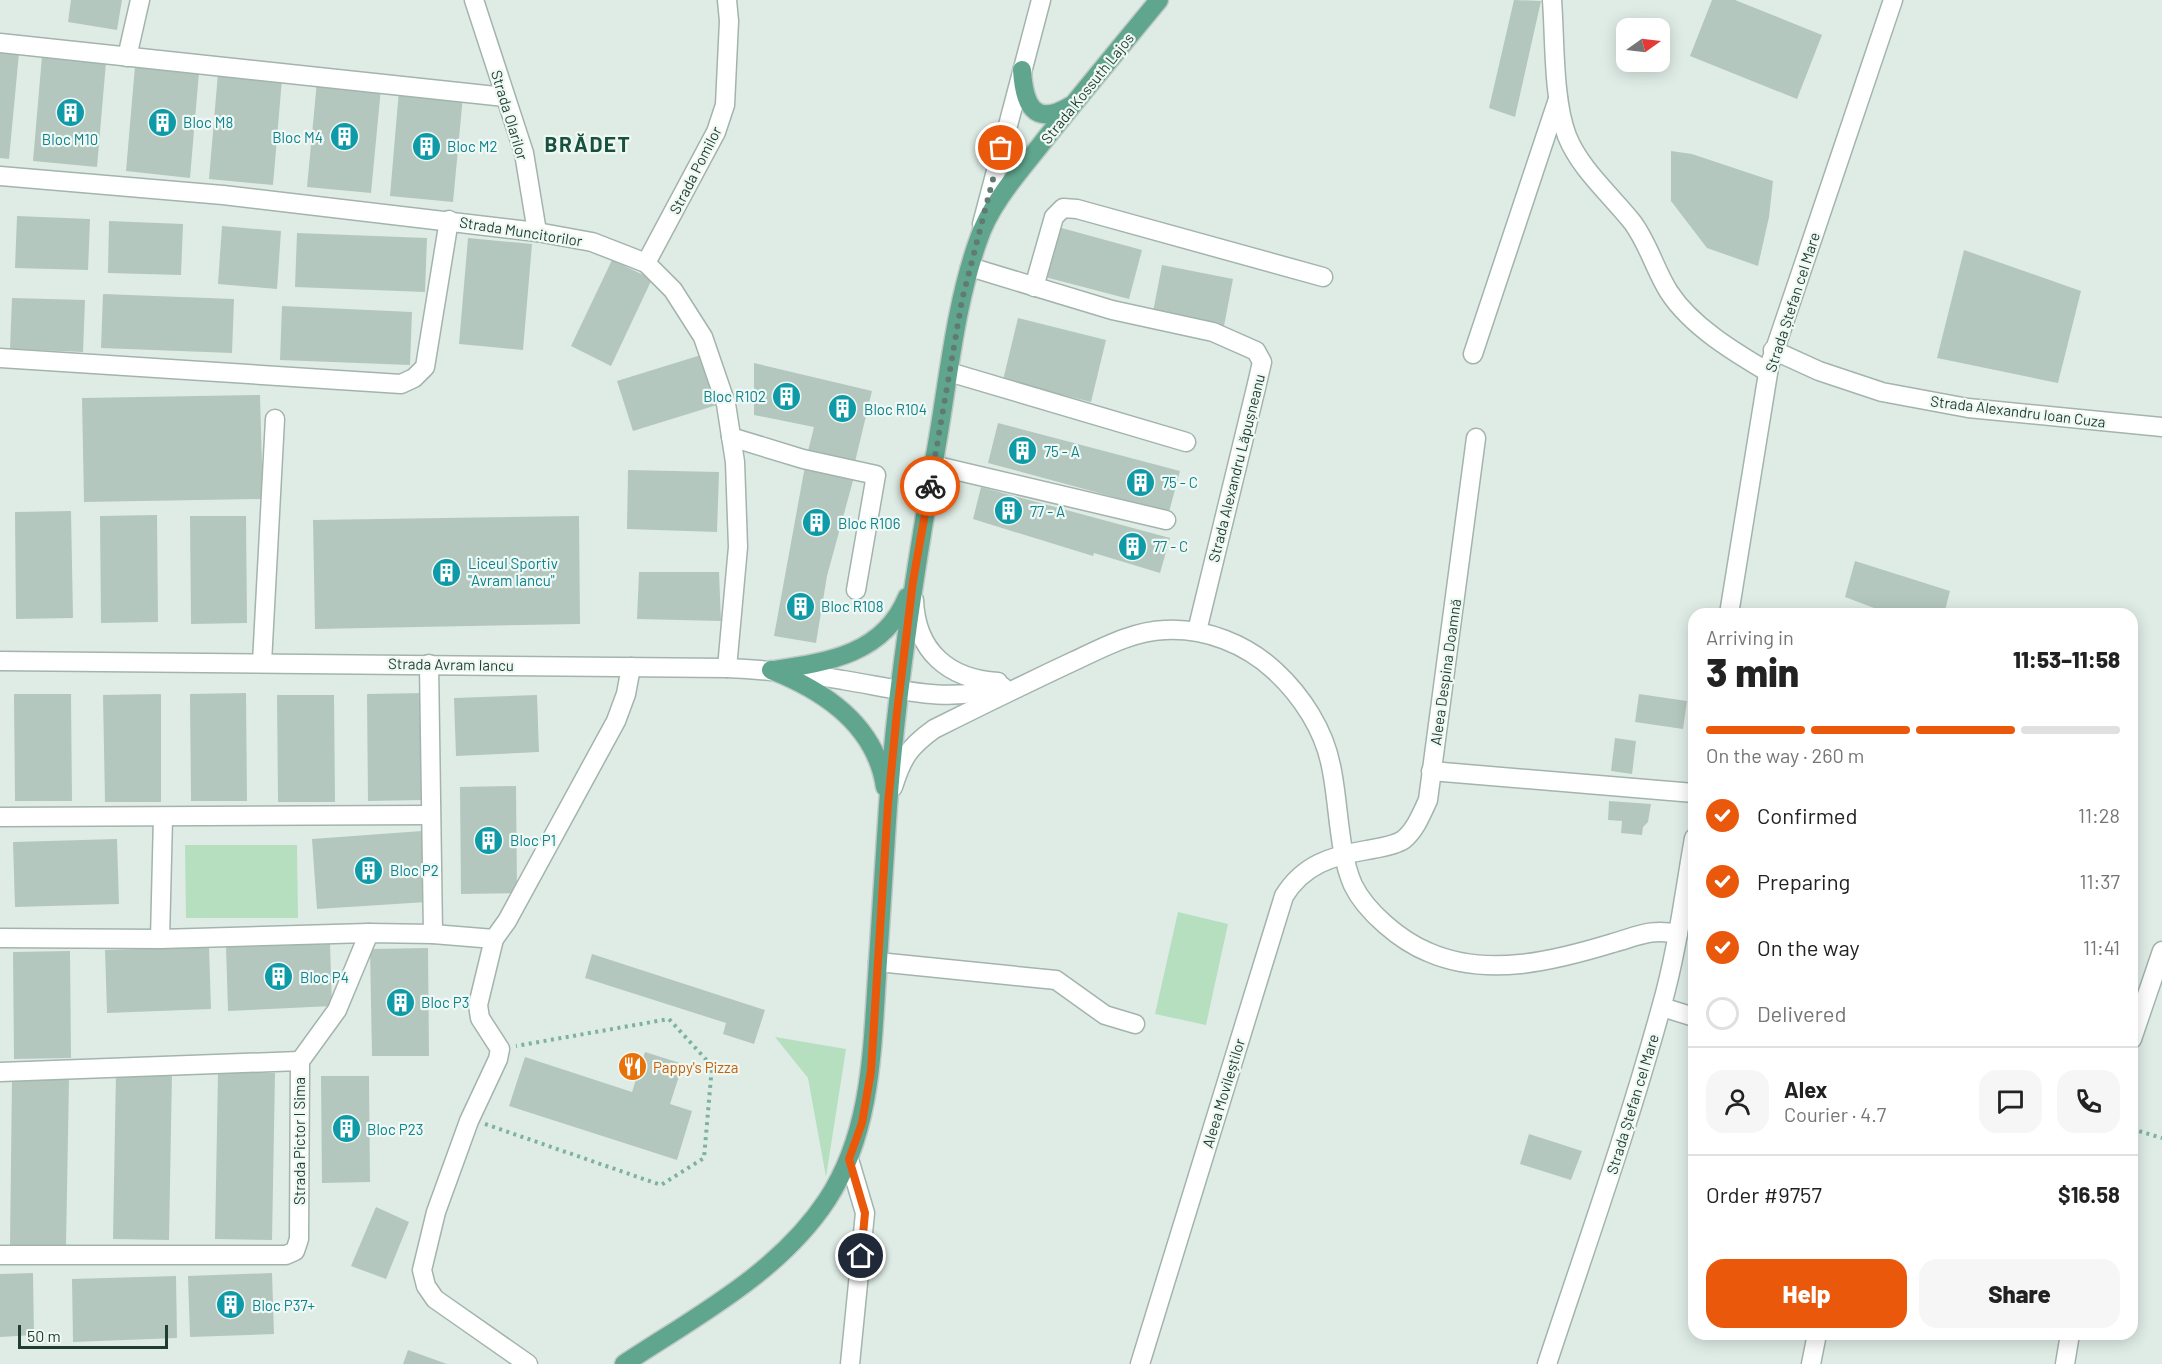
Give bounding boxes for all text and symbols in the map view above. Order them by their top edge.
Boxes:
north arrow [1616,18,1670,72]
map controls [1616,18,1670,72]
street label: Strada Kossuth Lajos [1037,29,1137,147]
street label: Strada Olarilor [488,68,532,163]
building icon: Bloc M10 [54,96,86,128]
building icon: Bloc M8 [146,106,178,138]
place label: Bloc M8 [183,113,233,131]
building icon: Bloc M4 [328,121,360,153]
pin [975,122,1026,173]
street label: Strada Pomilor [665,123,725,217]
place label: Bloc M4 [272,128,323,146]
place label: Bloc M10 [42,130,98,148]
building icon: Bloc M2 [410,130,442,162]
district label: BRĂDET [545,131,631,156]
icon: bag [984,131,1017,164]
place label: Bloc M2 [447,137,498,155]
street label: Strada Muncitorilor [458,212,584,250]
street label: Strada Ștefan cel Mare [1761,230,1823,374]
street label: Strada Alexandru Lăpușneanu [1204,372,1268,564]
building icon: Bloc R102 [771,380,803,412]
place label: Bloc R102 [703,387,766,405]
street label: Strada Alexandru Ioan Cuza [1929,391,2107,431]
building icon: Bloc R104 [827,393,859,425]
place label: Bloc R104 [864,400,927,418]
building icon: 75 - A [1007,435,1039,467]
place label: 75 - A [1044,442,1080,460]
courier [900,456,960,516]
building icon: 75 - C [1125,466,1157,498]
icon: bike [914,470,947,503]
place label: 75 - C [1162,473,1198,491]
building icon: 77 - A [993,495,1025,527]
place label: 77 - A [1030,502,1065,520]
building icon: Bloc R106 [801,507,833,539]
place label: Bloc R106 [838,514,900,532]
building icon: 77 - C [1116,530,1148,562]
place label: 77 - C [1153,537,1188,555]
place label: Liceul Sportiv "Avram Iancu" [468,554,558,589]
building icon: Liceul Sportiv "Avram Iancu" [431,556,463,588]
building icon: Bloc R108 [784,590,816,622]
place label: Bloc R108 [821,597,884,615]
street label: Aleea Despina Doamnă [1426,598,1464,746]
text: Arriving in [1706,625,1794,649]
text: 11:53–11:58 [2013,646,2120,672]
text: 3 min [1706,648,1799,695]
street label: Strada Avram Iancu [388,654,514,674]
text: On the way · 260 m [1706,743,1864,767]
icon: check [1706,799,1739,832]
text: Confirmed [1757,802,1857,828]
text: 11:28 [2078,803,2120,827]
building icon: Bloc P1 [473,824,505,856]
place label: Bloc P1 [510,831,556,849]
building icon: Bloc P2 [353,854,385,886]
place label: Bloc P2 [390,861,439,879]
icon: check [1706,865,1739,898]
text: Preparing [1757,868,1850,894]
text: 11:37 [2079,869,2120,893]
icon: check [1706,931,1739,964]
text: On the way [1757,934,1860,960]
text: 11:41 [2083,935,2120,959]
building icon: Bloc P4 [263,961,295,993]
place label: Bloc P4 [300,968,349,986]
building icon: Bloc P3 [384,986,416,1018]
place label: Bloc P3 [421,993,469,1011]
text: Delivered [1757,1000,1846,1026]
street label: Strada Ștefan cel Mare [1602,1032,1662,1176]
street label: Aleea Movileștilor [1198,1036,1248,1150]
restaurant icon: Pappy's Pizza [616,1051,648,1083]
place label: Pappy's Pizza [653,1058,738,1076]
button: person [1706,1070,1769,1133]
button: chat [1979,1070,2042,1133]
button: phone [2057,1070,2120,1133]
text: Alex [1784,1076,1827,1102]
street label: Strada Pictor I Sima [290,1077,308,1205]
text: Courier · 4.7 [1784,1102,1886,1126]
building icon: Bloc P23 [330,1113,362,1145]
place label: Bloc P23 [367,1120,423,1138]
text: Order #9757 [1706,1181,1822,1207]
text: $16.58 [2058,1181,2120,1207]
pin [835,1230,886,1281]
icon: home [844,1239,877,1272]
button: Help [1706,1259,1907,1328]
button: Share [1919,1259,2120,1328]
building icon: Bloc P37+ [215,1289,247,1321]
place label: Bloc P37+ [252,1296,315,1314]
scale bar [18,1322,168,1350]
text: 50 m [27,1326,61,1345]

